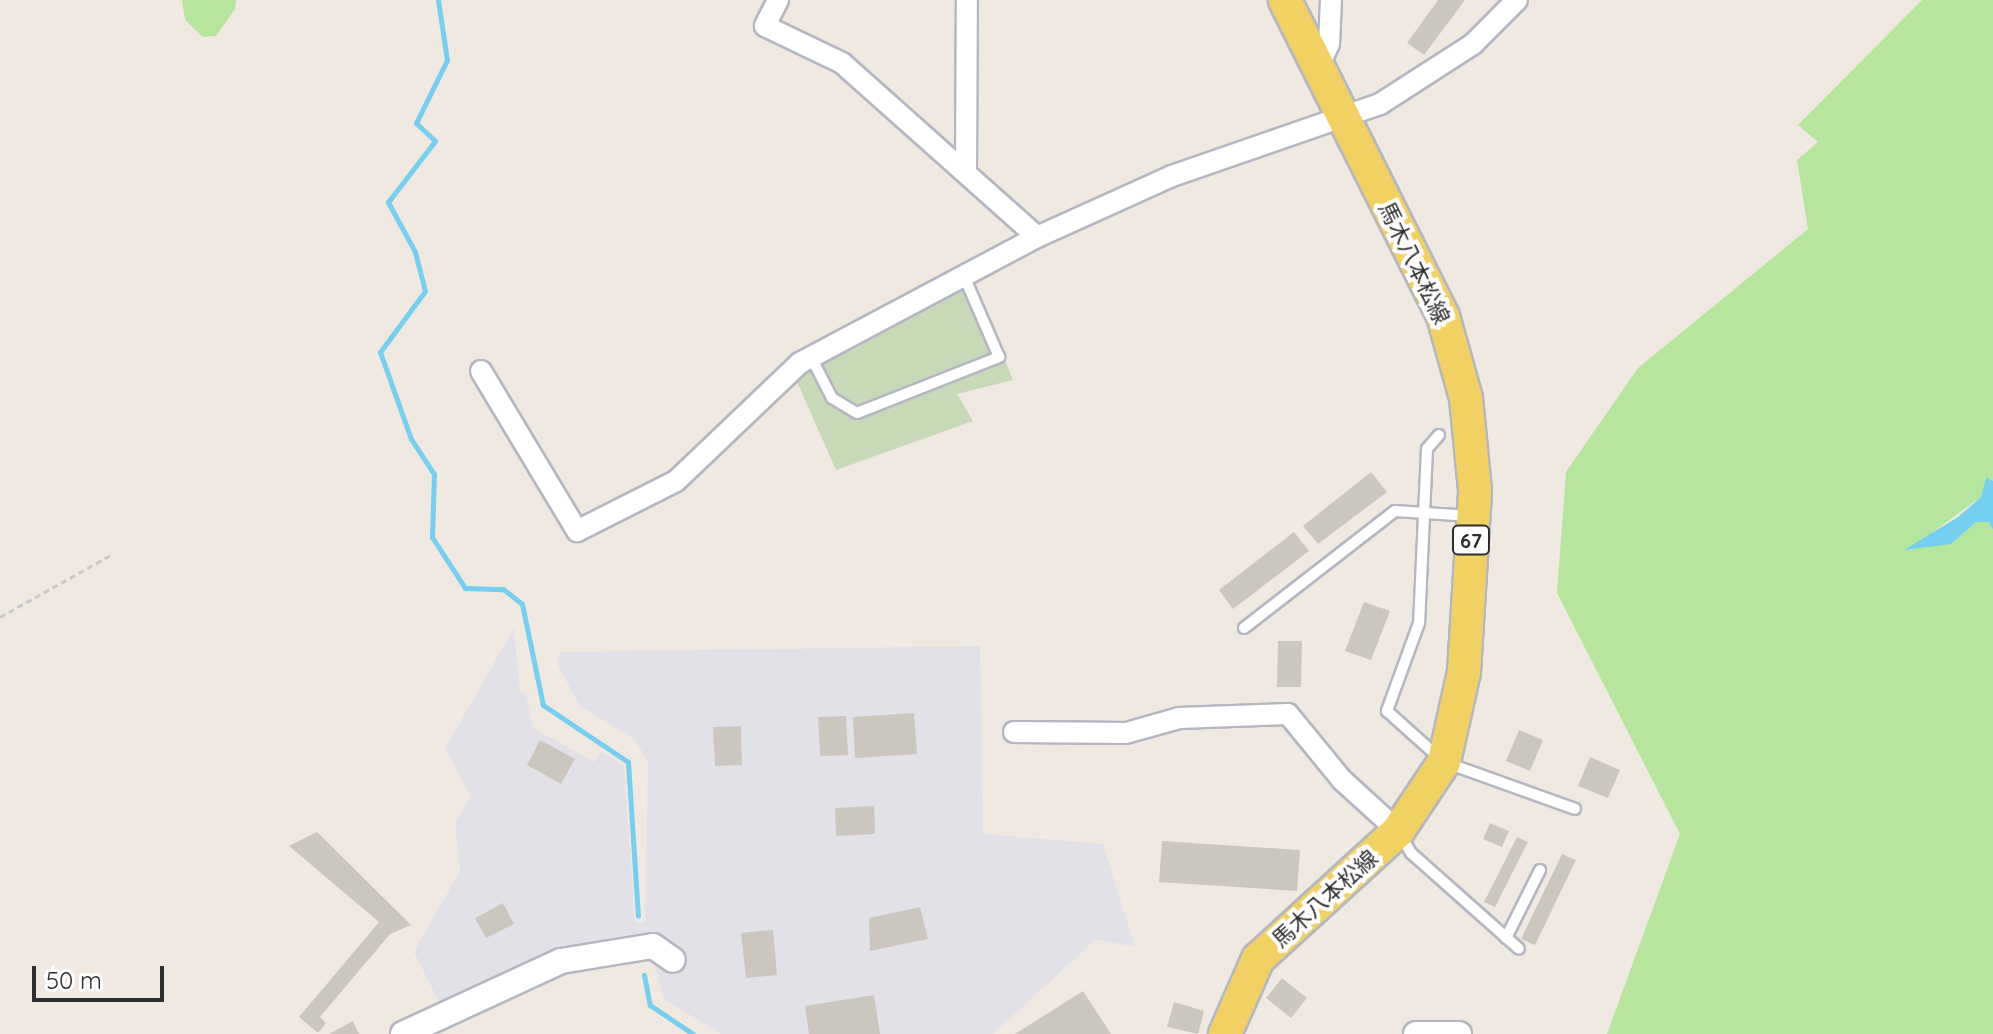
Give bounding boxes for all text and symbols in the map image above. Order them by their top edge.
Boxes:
street label: 馬木八本松線 [1373,198,1455,328]
road number: 67 [1451,524,1491,556]
street label: 馬木八本松線 [1267,845,1383,953]
scale bar [36,950,168,1000]
text: 50 m [46,965,102,995]

